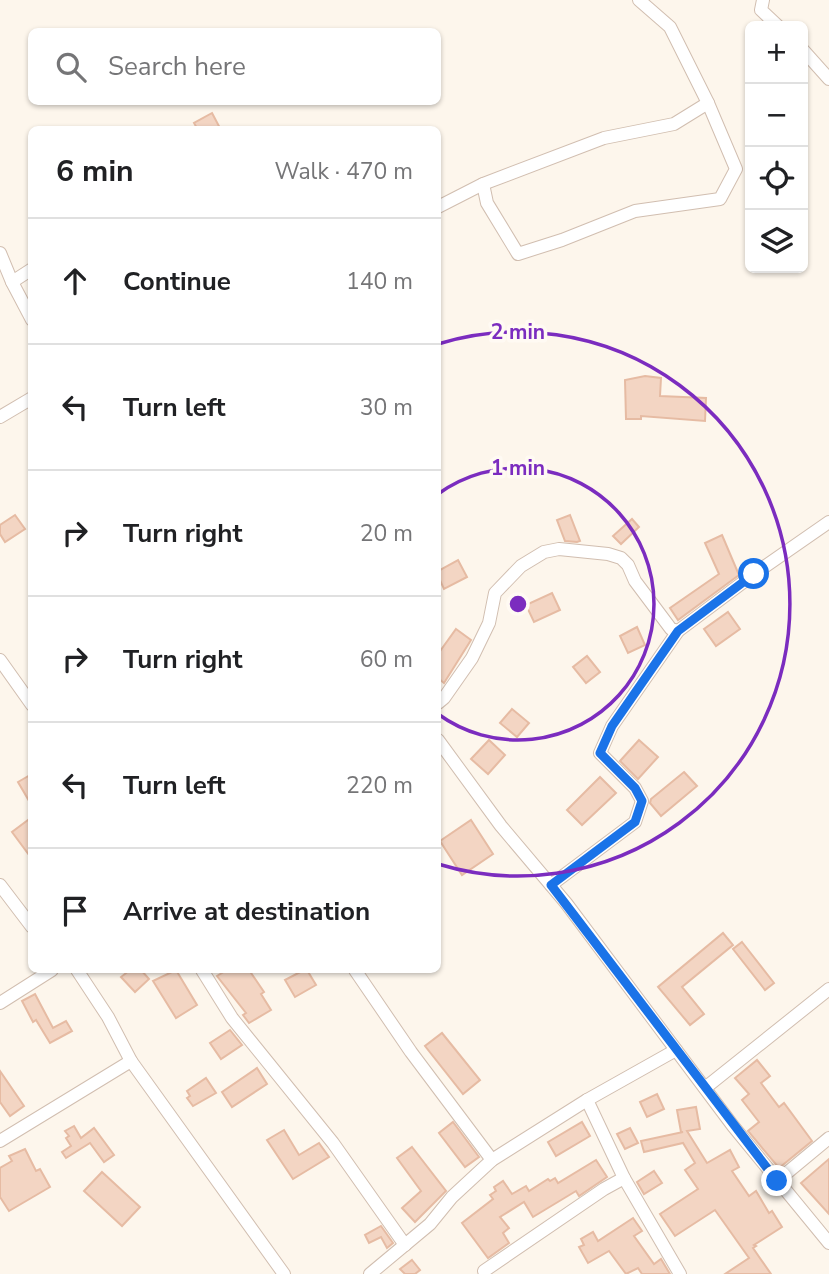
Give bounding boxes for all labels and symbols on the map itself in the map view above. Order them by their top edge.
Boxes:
text: 2 min [491,318,545,346]
text: 1 min [491,454,545,482]
route start [738,558,769,589]
centre of rings [506,592,530,616]
route end [761,1165,792,1196]

